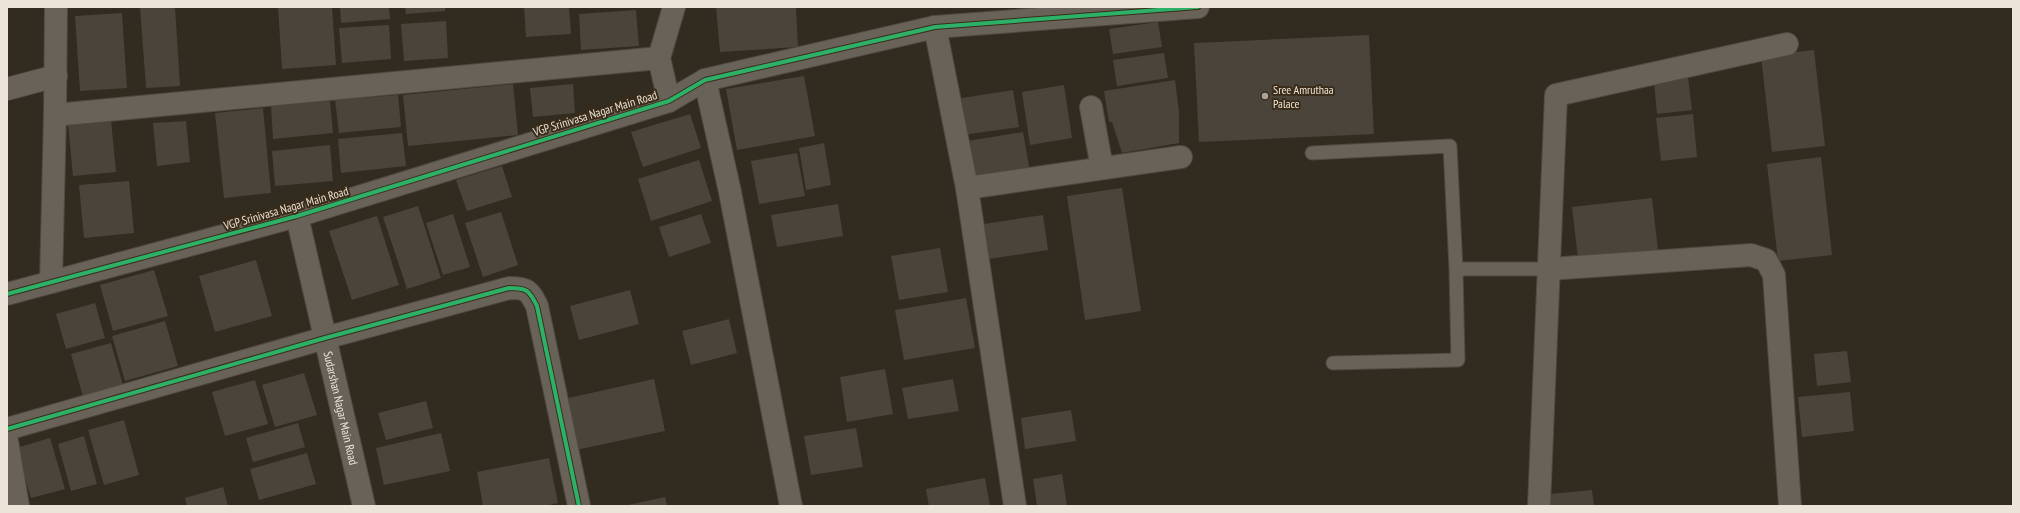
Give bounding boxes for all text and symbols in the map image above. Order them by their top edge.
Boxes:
place label: Sree Amruthaa Palace [1273,82,1334,111]
street label: VGP Srinivasa Nagar Main Road [530,87,659,139]
marker: Sree Amruthaa Palace [1260,91,1270,101]
street label: VGP Srinivasa Nagar Main Road [221,183,350,233]
street label: Sudarshan Nagar Main Road [321,350,362,466]

